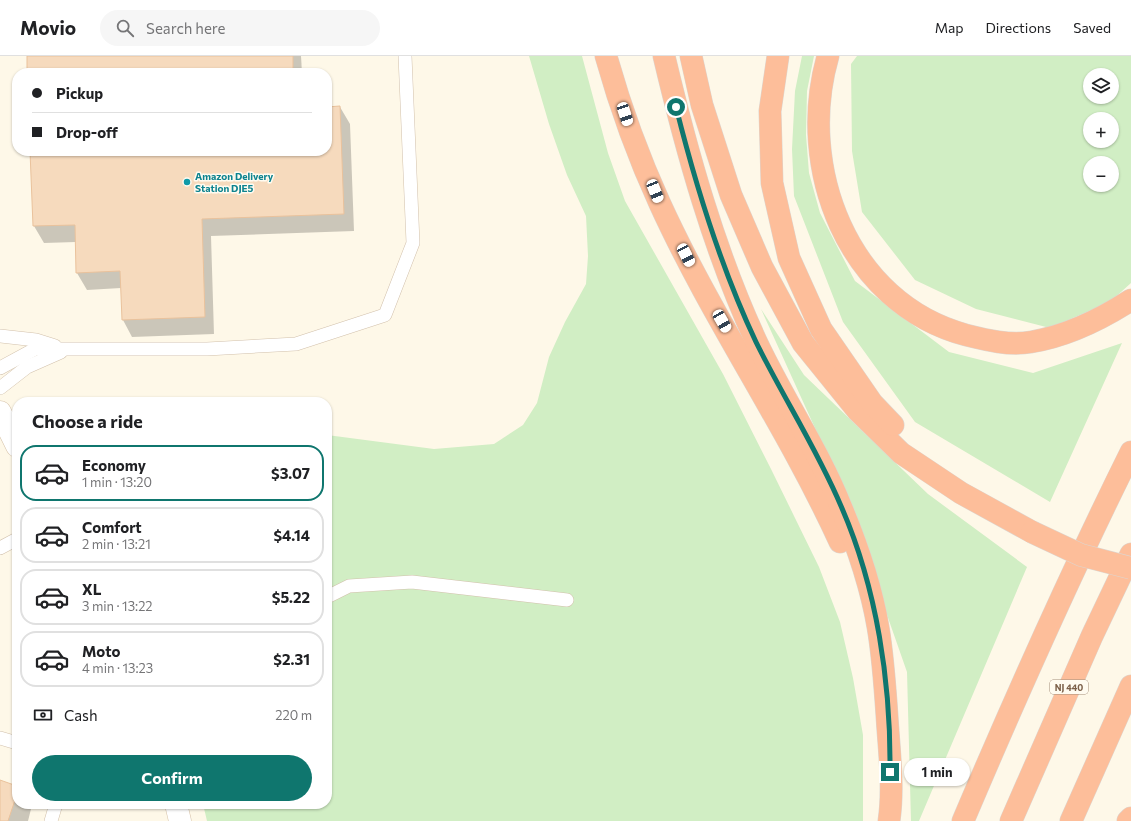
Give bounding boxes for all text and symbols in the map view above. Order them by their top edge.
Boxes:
search box [100,10,380,46]
text: Movio [20,16,76,39]
icon: search [114,17,136,39]
text: Search here [146,19,225,37]
text: Map [935,19,964,36]
text: Directions [986,19,1051,36]
text: Saved [1073,19,1111,36]
map controls [1083,68,1119,192]
button: layers [1083,68,1119,104]
text: Pickup [56,84,103,102]
route start [667,98,685,116]
car [616,101,634,127]
button: + [1083,112,1119,148]
text: Drop-off [56,123,118,141]
button: − [1083,156,1119,192]
place label: Amazon Delivery Station DJE5 [195,170,274,194]
marker: Amazon Delivery Station DJE5 [182,177,192,187]
car [645,178,665,204]
car [675,242,697,268]
car [711,308,733,334]
text: Choose a ride [32,410,143,432]
icon: car [34,455,70,491]
text: Economy [82,456,146,474]
text: $3.07 [271,464,310,482]
text: 1 min · 13:20 [82,474,152,490]
icon: car [34,517,70,553]
text: Comfort [82,518,142,536]
text: $4.14 [273,526,310,544]
text: 2 min · 13:21 [82,536,151,552]
icon: car [34,579,70,615]
text: XL [82,580,101,598]
text: $5.22 [272,588,310,606]
text: 3 min · 13:22 [82,598,153,614]
icon: car [34,641,70,677]
text: Moto [82,642,121,660]
text: $2.31 [273,650,310,668]
text: 4 min · 13:23 [82,660,153,676]
road number: NJ 440 [1050,680,1088,694]
icon: cash [32,704,54,726]
text: Cash [64,706,98,724]
text: 220 m [275,707,312,723]
button: Confirm [32,755,312,801]
callout: 1 min [904,758,970,786]
route end [881,763,899,781]
text: 1 min [922,764,952,780]

